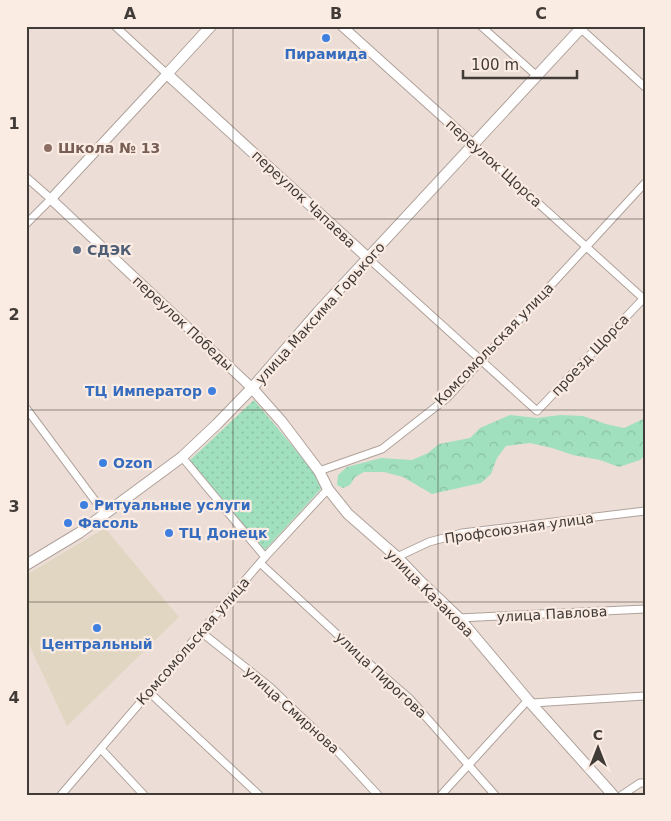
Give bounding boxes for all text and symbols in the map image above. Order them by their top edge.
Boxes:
text: A [124,4,137,23]
text: B [330,4,342,23]
text: C [535,4,547,23]
marker: Пирамида [320,32,332,44]
place label: Пирамида [284,46,368,62]
scale bar [463,48,577,80]
text: 100 m [471,56,519,74]
text: 1 [8,114,20,133]
street label: переулок Щорса [443,116,545,210]
place label: Школа № 13 [58,140,160,156]
marker: Школа № 13 [42,142,54,154]
street label: переулок Чапаева [249,147,359,251]
street label: улица Максима Горького [252,239,388,387]
place label: СДЭК [87,242,132,258]
marker: СДЭК [71,244,83,256]
street label: переулок Победы [130,272,236,374]
street label: Комсомольская улица [431,280,557,408]
text: 2 [8,305,20,324]
street label: проезд Щорса [548,311,632,399]
place label: ТЦ Император [85,383,202,399]
marker: ТЦ Император [206,385,218,397]
place label: Ozon [113,455,153,471]
marker: Ozon [97,457,109,469]
text: 3 [8,497,20,516]
place label: Ритуальные услуги [94,497,251,513]
marker: Ритуальные услуги [78,499,90,511]
street label: Профсоюзная улица [443,510,595,546]
place label: Фасоль [78,515,139,531]
marker: Фасоль [62,517,74,529]
place label: ТЦ Донецк [179,525,268,541]
marker: ТЦ Донецк [163,527,175,539]
street label: улица Казакова [383,546,477,640]
street label: Комсомольская улица [133,574,253,708]
street label: улица Павлова [496,603,608,625]
marker: Центральный [91,622,103,634]
street label: улица Пирогова [332,629,430,721]
place label: Центральный [42,636,153,652]
street label: улица Смирнова [241,663,343,757]
text: 4 [8,688,20,707]
north arrow [574,724,624,774]
text: С [593,727,603,743]

